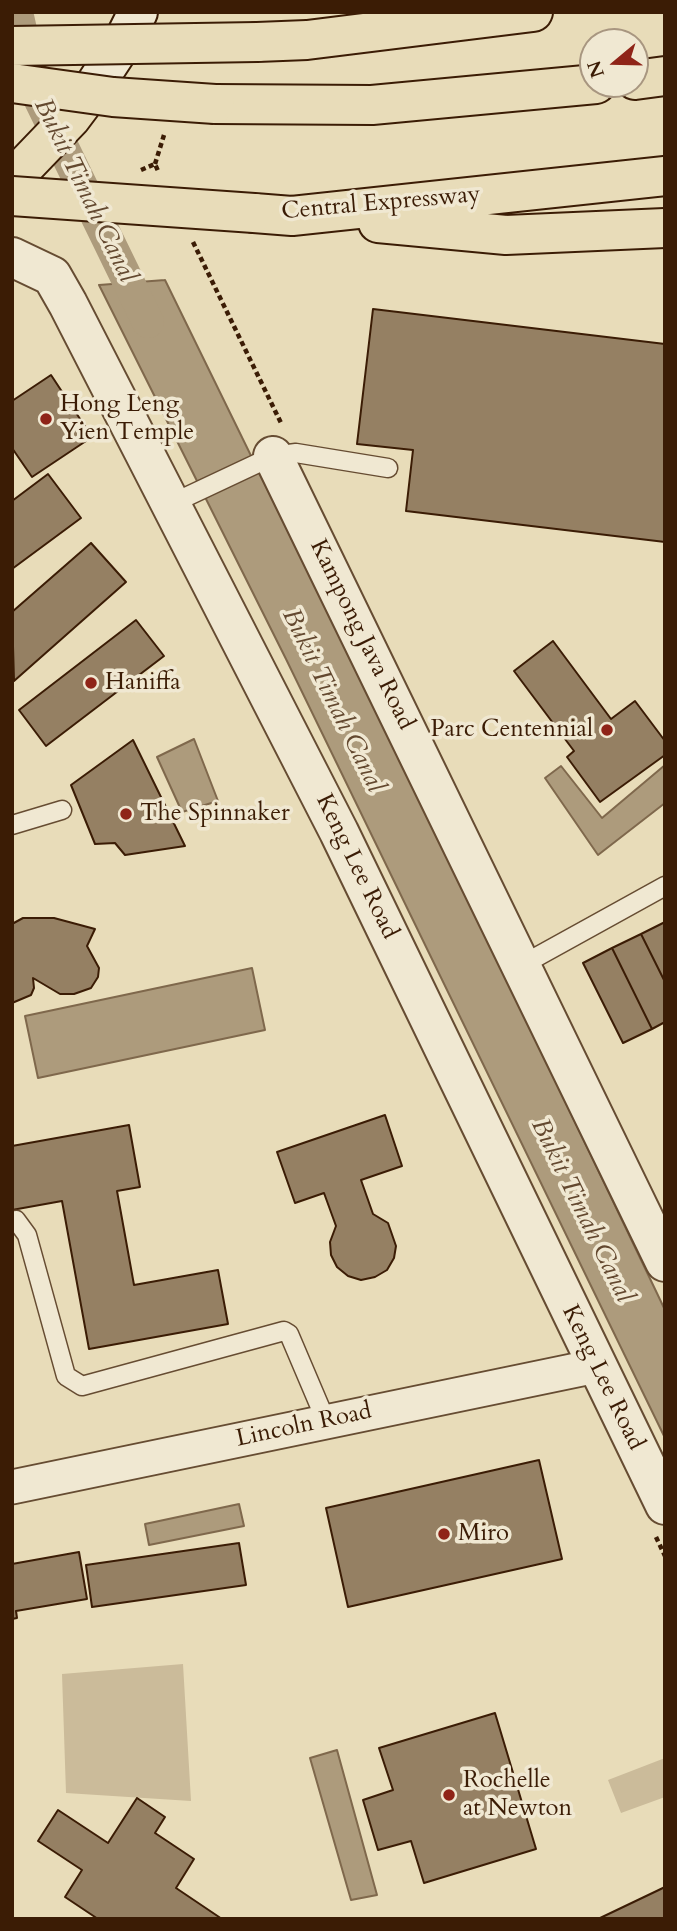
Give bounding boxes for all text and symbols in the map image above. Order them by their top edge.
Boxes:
north arrow [579,28,649,98]
text: N [581,57,611,81]
water label: Bukit Timah Canal [26,94,142,288]
street label: Central Expressway [280,181,482,227]
place label: Hong Leng Yien Temple [60,391,194,447]
marker: Hong Leng Yien Temple [38,411,54,427]
street label: Kampong Java Road [302,535,420,735]
water label: Bukit Timah Canal [274,604,390,798]
place label: Haniffa [105,669,181,697]
marker: Haniffa [83,675,99,691]
place label: Parc Centennial [430,716,593,744]
marker: Parc Centennial [599,722,615,738]
street label: Keng Lee Road [308,790,404,944]
place label: The Spinnaker [140,800,290,828]
marker: The Spinnaker [118,806,134,822]
water label: Bukit Timah Canal [523,1114,639,1308]
street label: Keng Lee Road [554,1301,650,1455]
street label: Lincoln Road [234,1398,374,1454]
place label: Miro [458,1520,509,1548]
marker: Miro [436,1526,452,1542]
place label: Rochelle at Newton [463,1767,572,1823]
marker: Rochelle at Newton [441,1787,457,1803]

